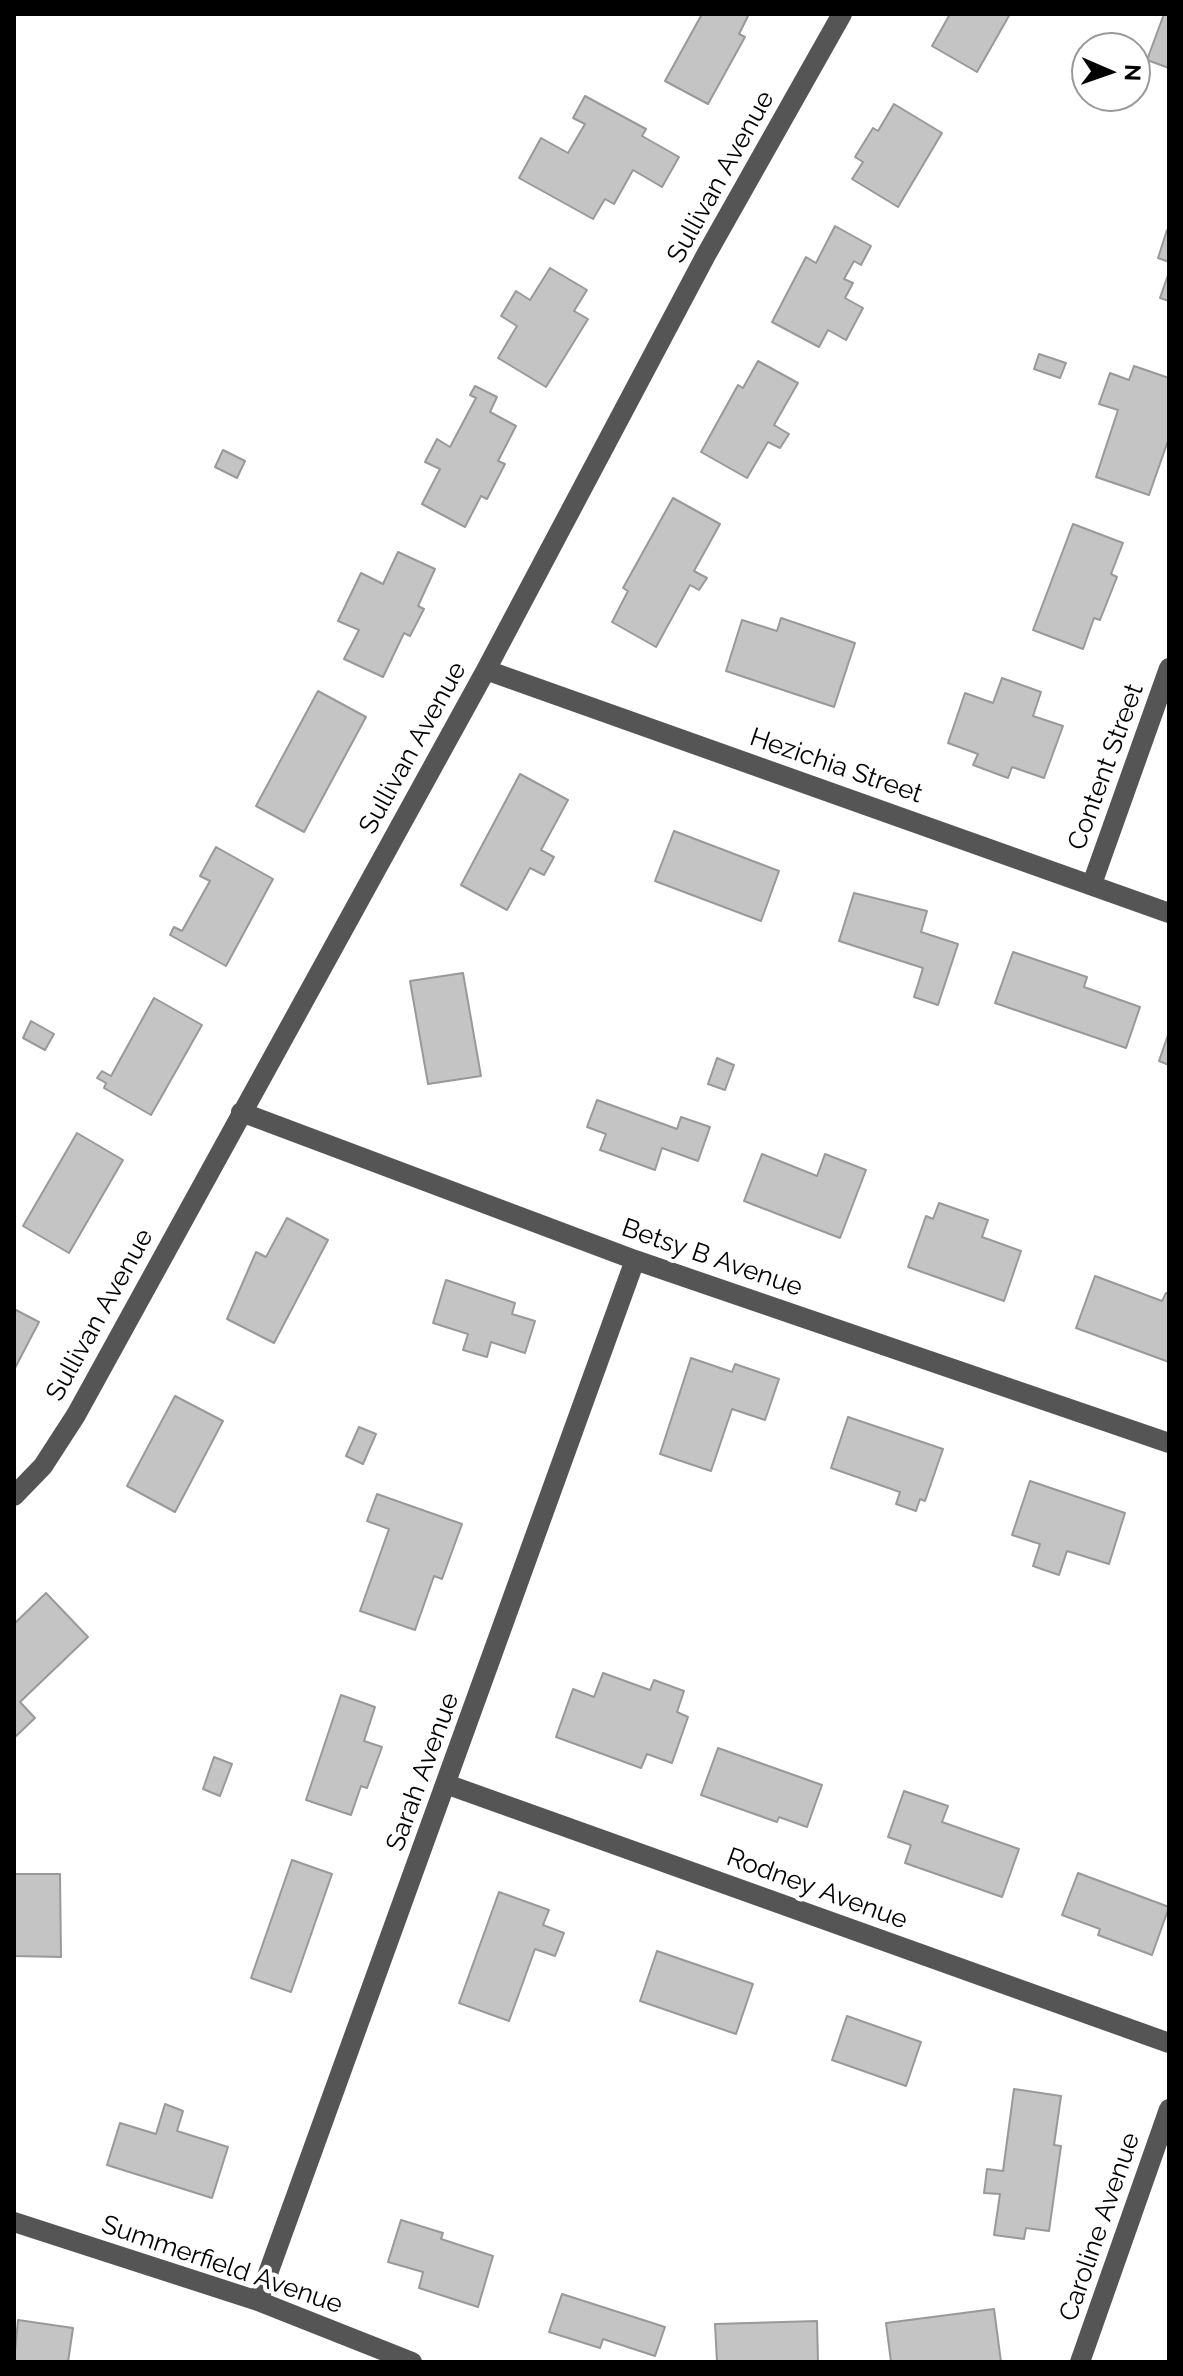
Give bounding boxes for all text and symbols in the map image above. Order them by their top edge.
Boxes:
north arrow [1071,32,1151,112]
text: N [1120,64,1146,82]
street label: Sullivan Avenue [661,86,781,268]
street label: Sullivan Avenue [353,657,473,839]
street label: Content Street [1061,680,1151,854]
street label: Hezichia Street [746,722,926,810]
street label: Betsy B Avenue [617,1212,807,1304]
street label: Sullivan Avenue [40,1224,160,1406]
street label: Sarah Avenue [380,1689,466,1855]
street label: Rodney Avenue [722,1842,912,1936]
street label: Caroline Avenue [1053,2129,1147,2325]
street label: Summerfield Avenue [97,2209,347,2321]

